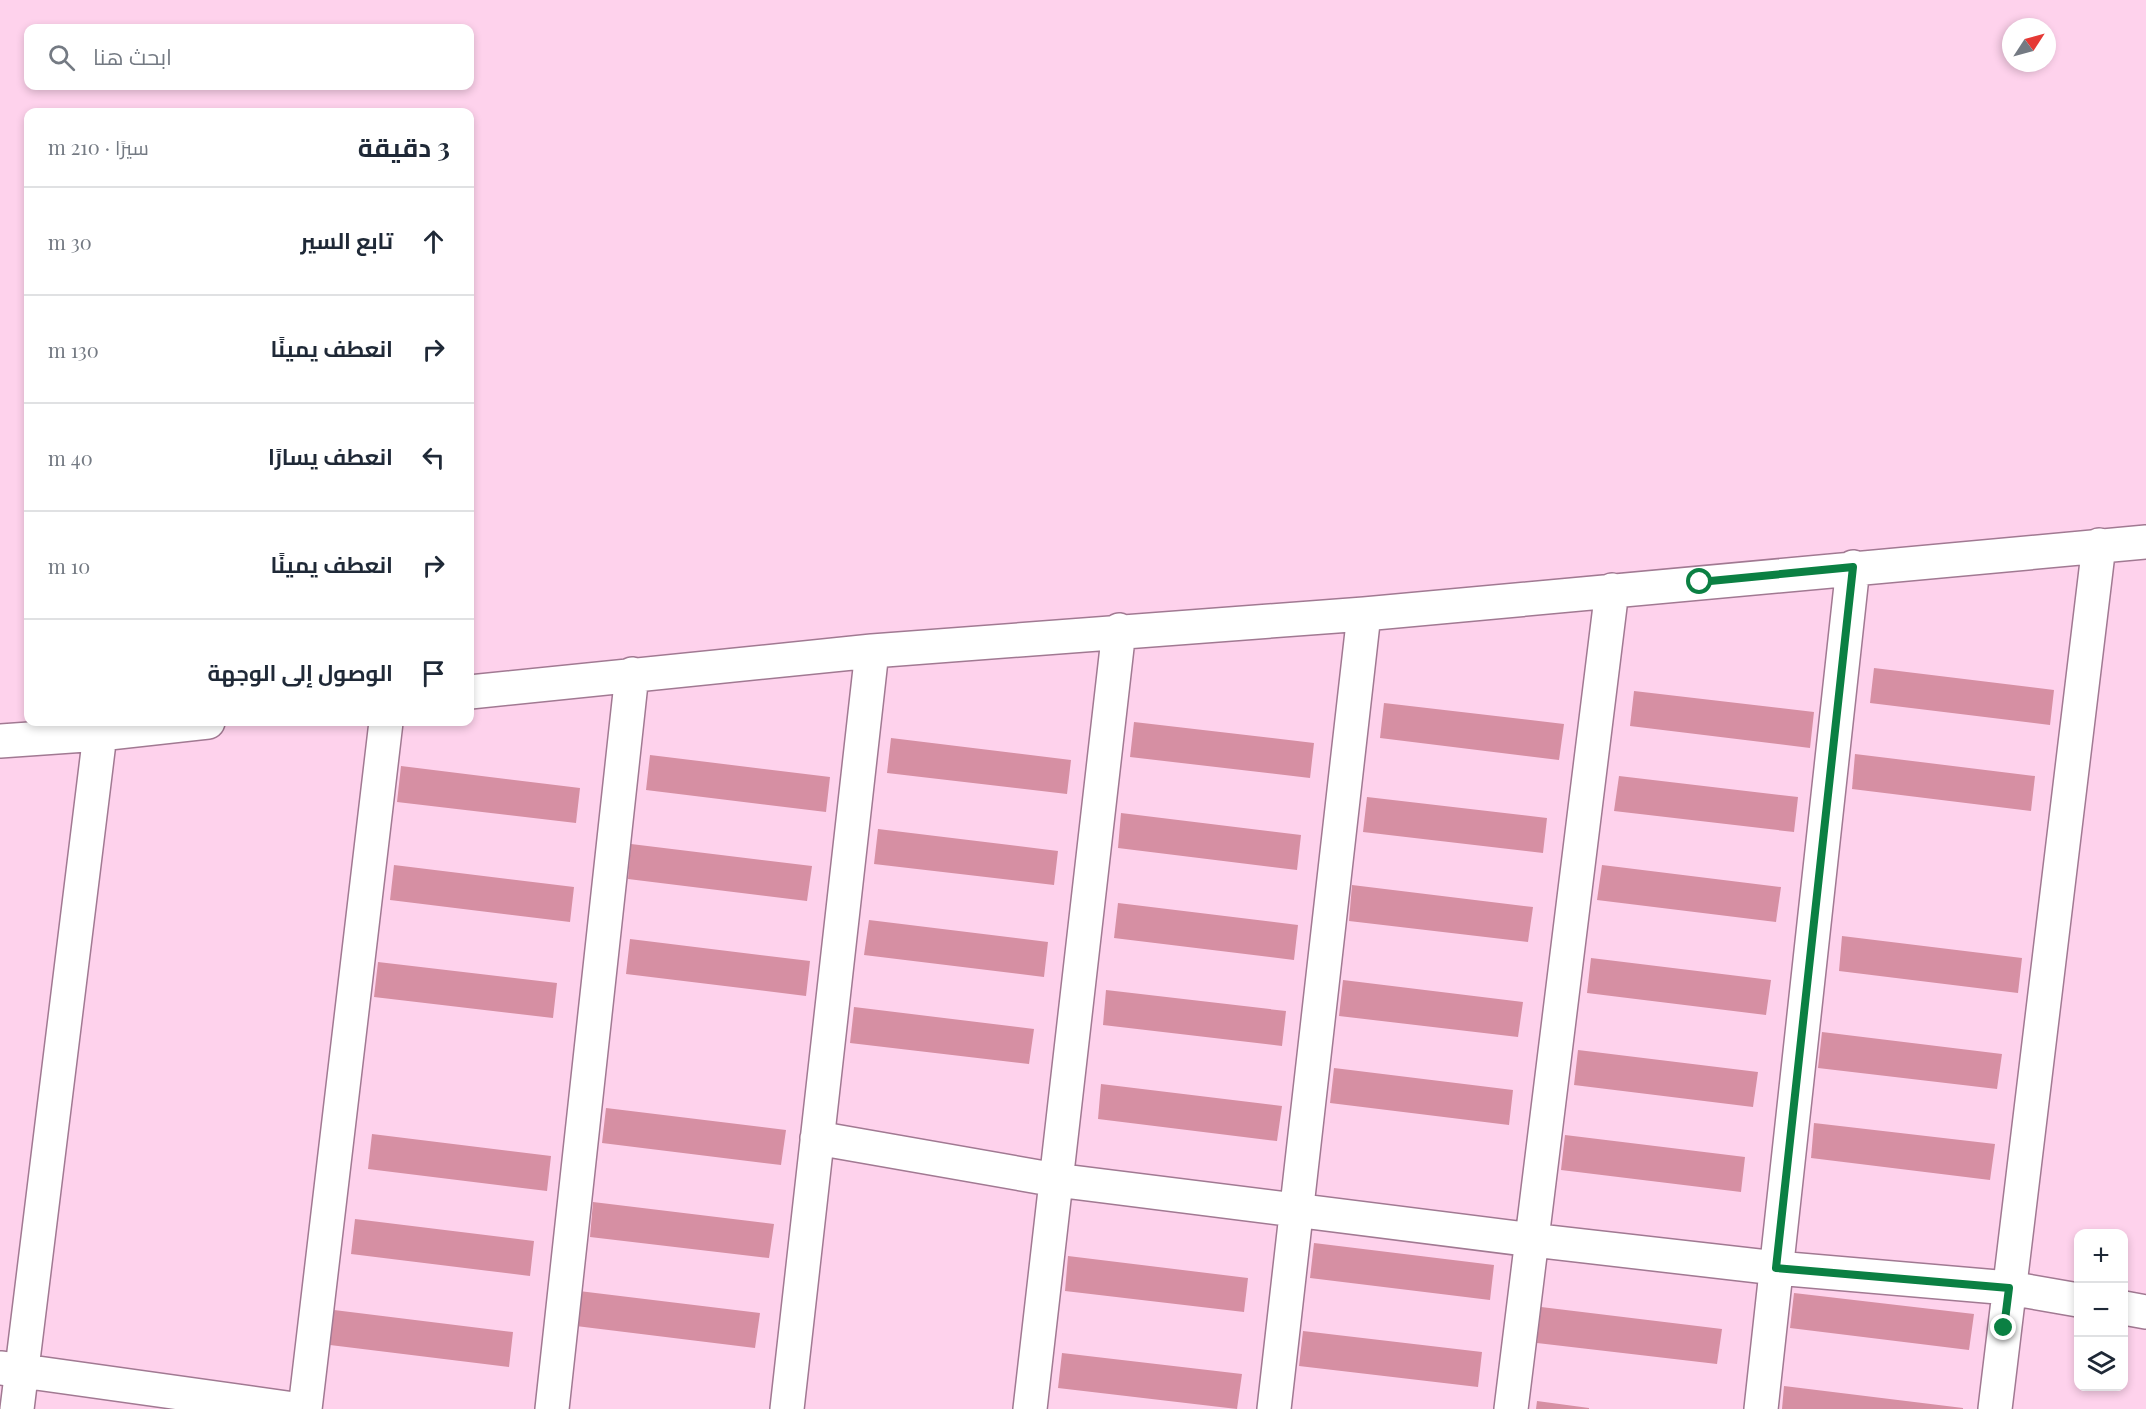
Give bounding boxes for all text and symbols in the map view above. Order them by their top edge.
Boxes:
north arrow [2002,18,2056,72]
search box [24,24,474,90]
icon: search [45,41,78,74]
text: ابحث هنا [93,41,172,71]
text: 3 دقيقة [358,129,450,164]
text: سيرًا · 210 m [48,133,149,160]
text: تابع السير [300,225,393,255]
icon: ahead [417,225,450,258]
text: 30 m [48,228,92,255]
text: انعطف يمينًا [271,333,393,363]
icon: right [417,333,450,366]
text: 130 m [48,336,99,363]
text: انعطف يسارًا [268,441,393,471]
icon: left [417,441,450,474]
text: 40 m [48,444,93,471]
text: انعطف يمينًا [271,549,393,579]
icon: right [417,549,450,582]
text: 10 m [48,552,90,579]
route start [1686,568,1712,594]
text: الوصول إلى الوجهة [207,657,393,687]
icon: arrive [417,657,450,690]
map controls [2074,1229,2128,1391]
button: + [2074,1229,2128,1283]
button: − [2074,1283,2128,1337]
route end [1990,1314,2016,1340]
button: layers [2074,1337,2128,1391]

